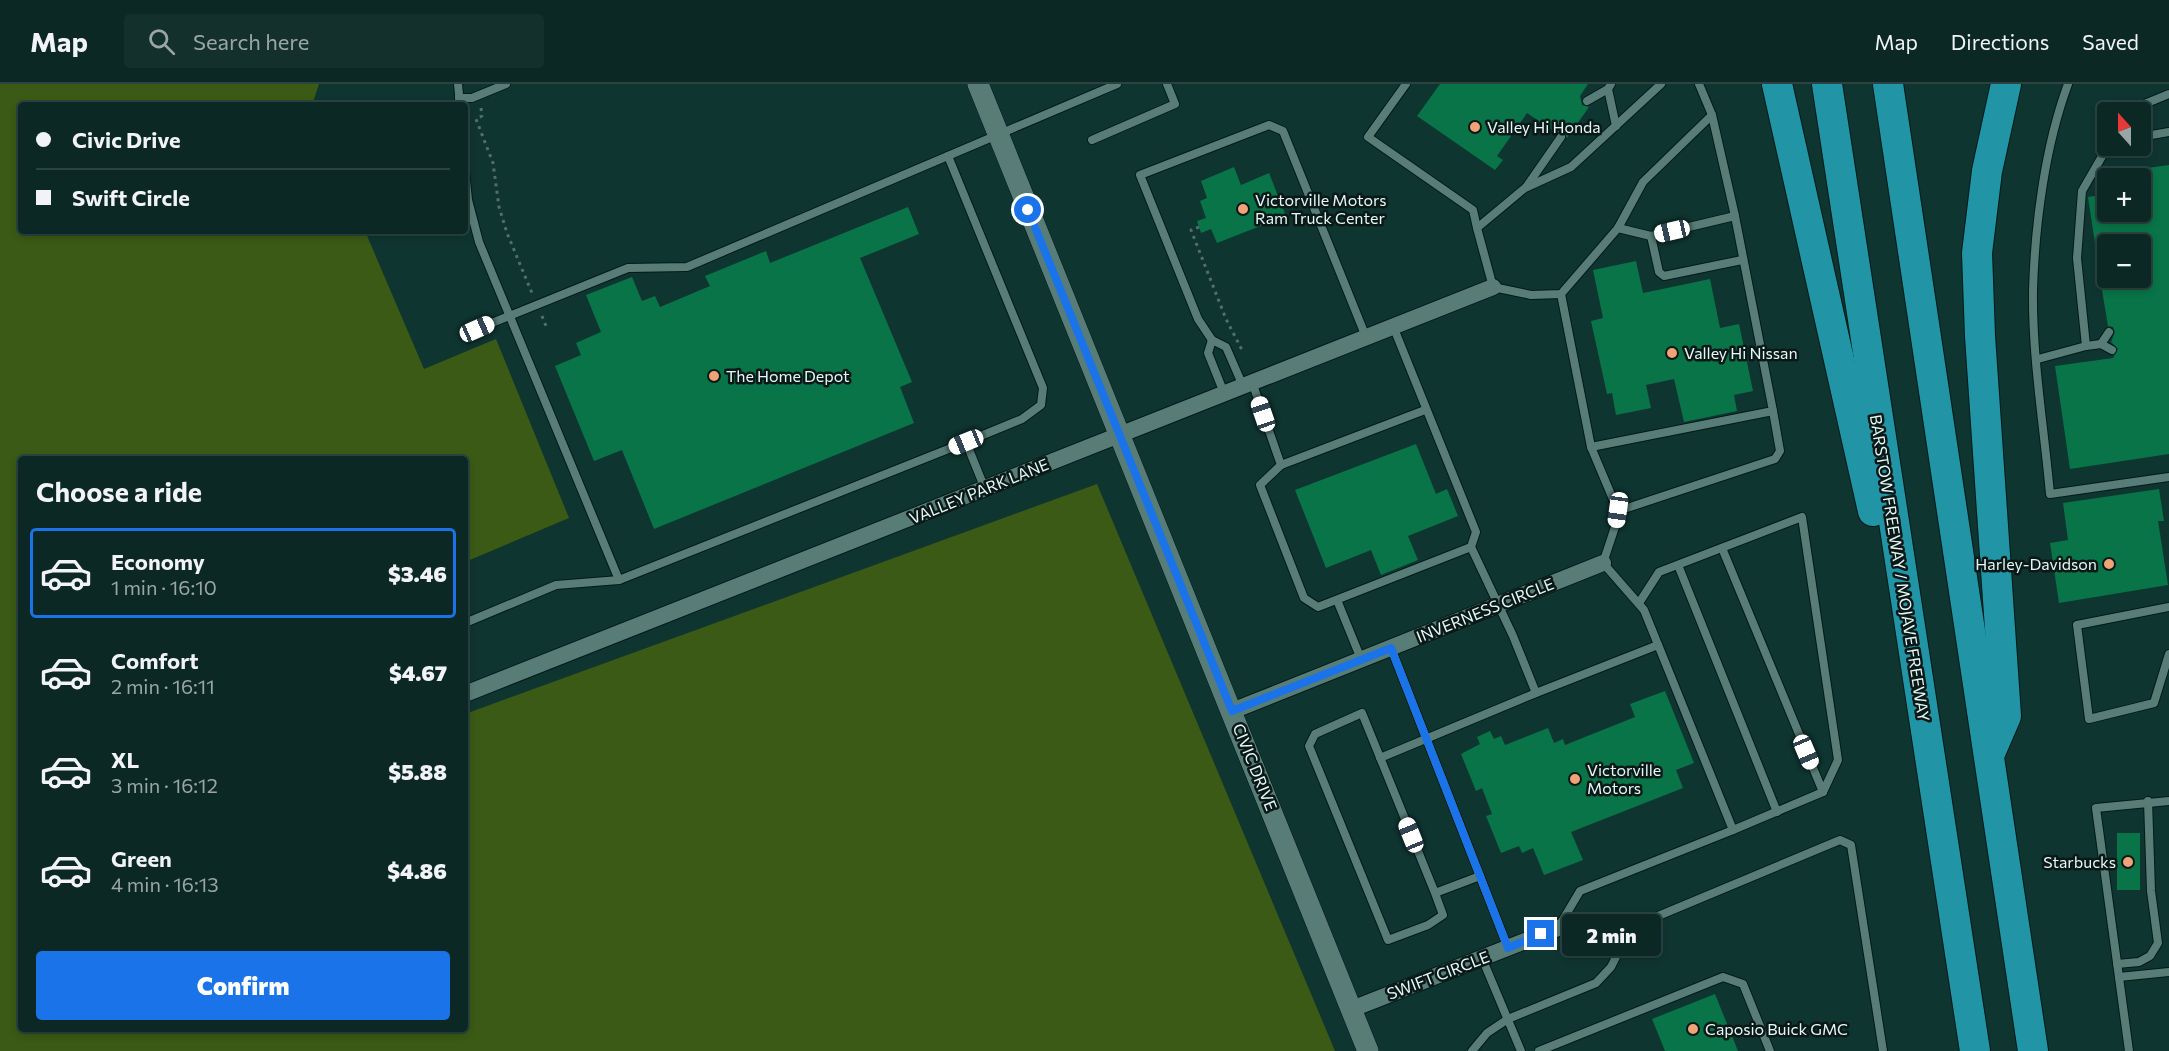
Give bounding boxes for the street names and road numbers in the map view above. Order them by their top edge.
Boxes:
street label: BARSTOW FREEWAY / MOJAVE FREEWAY [1867,413,1934,723]
street label: VALLEY PARK LANE [906,454,1051,527]
street label: INVERNESS CIRCLE [1413,573,1556,646]
street label: CIVIC DRIVE [1229,720,1282,813]
street label: SWIFT CIRCLE [1384,946,1492,1003]

